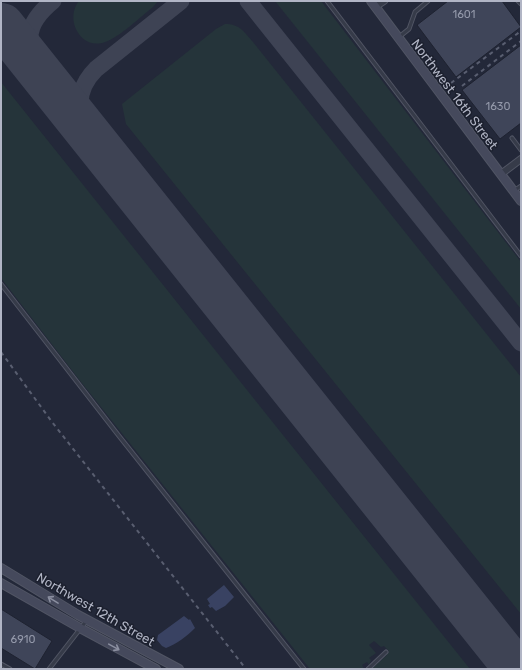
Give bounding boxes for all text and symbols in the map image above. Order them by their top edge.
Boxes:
house number: 1601 [452,8,476,21]
street label: Northwest 16th Street [408,36,501,152]
house number: 1630 [486,100,510,113]
street label: Northwest 12th Street [34,570,157,649]
one-way arrow [48,596,59,604]
house number: 6910 [11,633,35,646]
one-way arrow [108,644,120,651]

